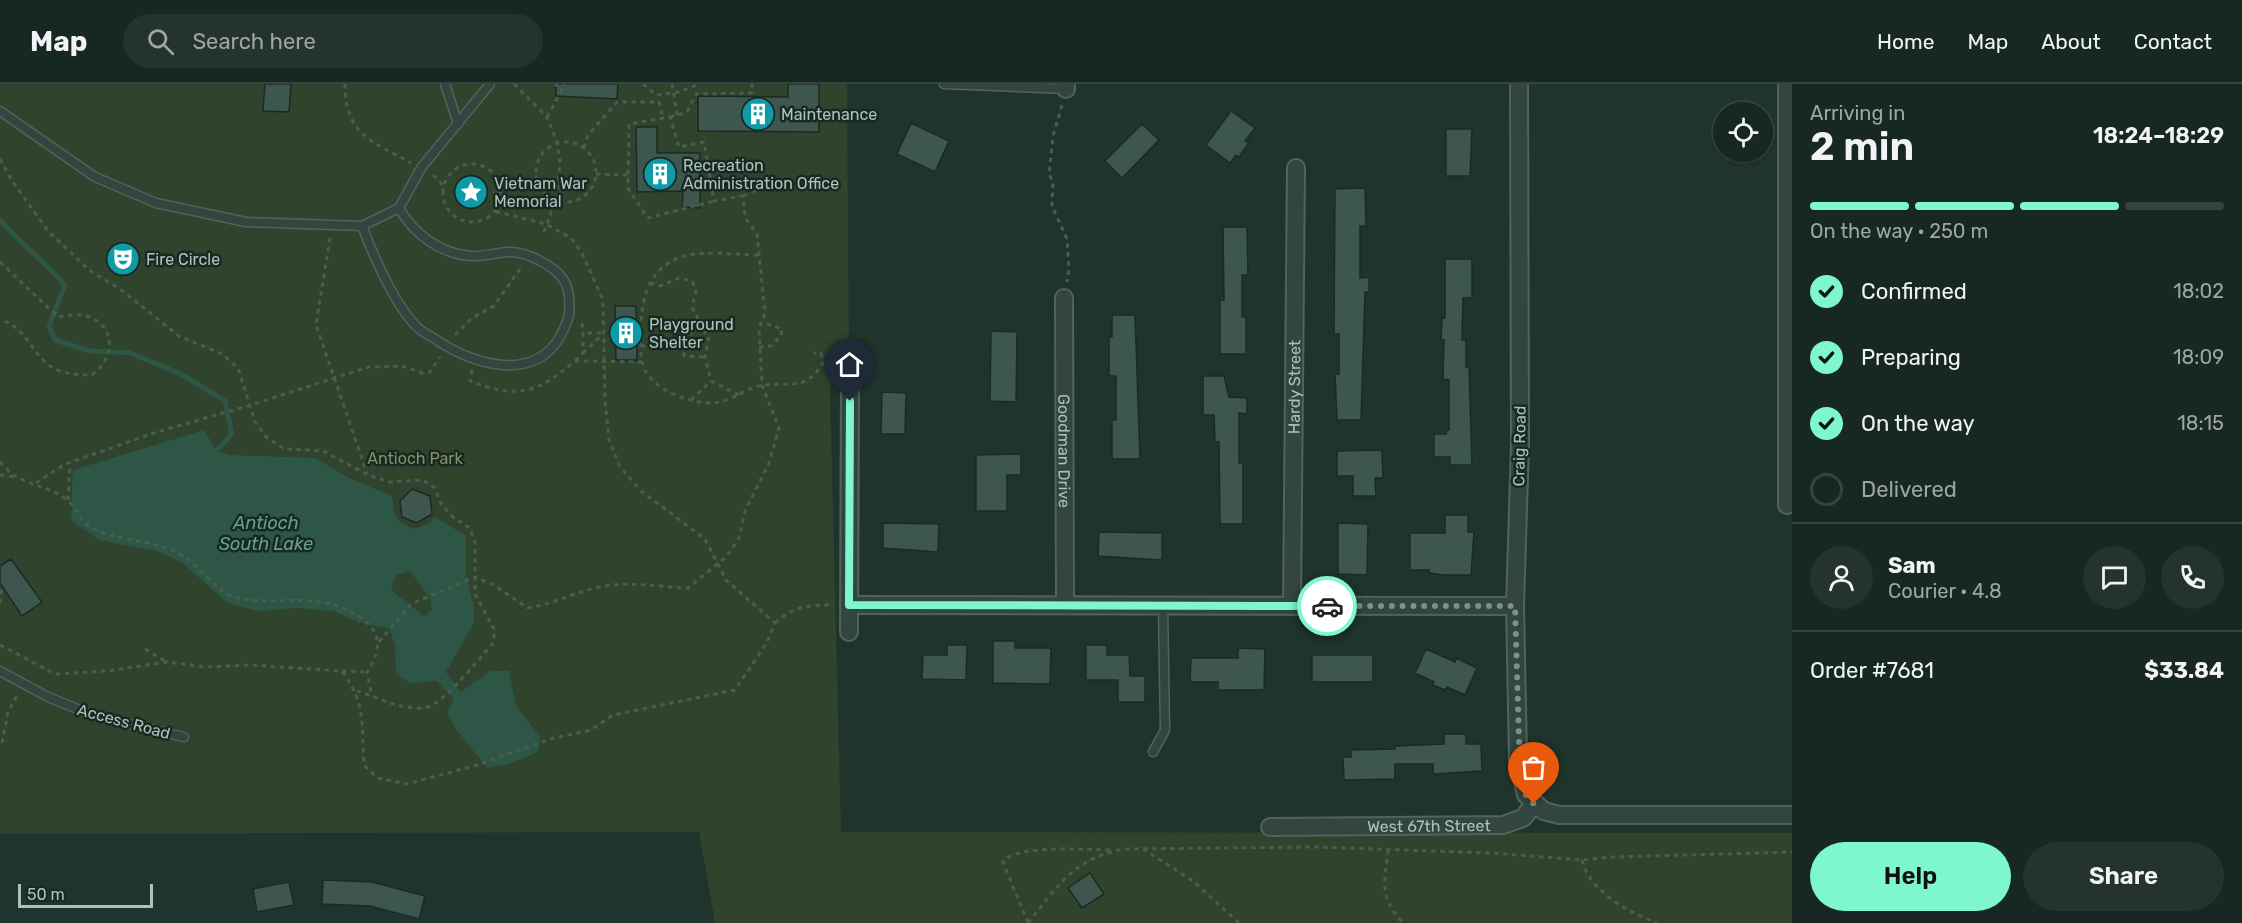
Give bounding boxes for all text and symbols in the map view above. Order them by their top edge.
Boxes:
search box [123,14,543,68]
text: Map [30,25,87,58]
icon: search [144,25,177,58]
text: Search here [192,28,316,55]
text: Home [1877,29,1934,54]
text: Map [1967,29,2008,54]
text: About [2041,29,2101,54]
text: Contact [2134,29,2212,54]
building icon: Maintenance [740,96,776,132]
text: Arriving in [1810,101,1905,125]
map controls [1713,102,1773,162]
button: locate [1713,102,1773,162]
place label: Maintenance [781,105,877,124]
text: 18:24–18:29 [2093,122,2224,149]
text: 2 min [1810,124,1914,170]
building icon: Recreation Administration Office [642,156,678,192]
place label: Recreation Administration Office [683,156,839,193]
place icon: Vietnam War Memorial [453,174,489,210]
place label: Vietnam War Memorial [494,174,587,211]
text: On the way · 250 m [1810,219,1988,243]
theatre icon: Fire Circle [105,241,141,277]
place label: Fire Circle [146,250,220,269]
icon: check [1810,275,1843,308]
text: Confirmed [1861,278,1967,305]
text: 18:02 [2173,279,2224,303]
building icon: Playground Shelter [608,315,644,351]
place label: Playground Shelter [649,315,734,352]
pin [824,339,875,401]
street label: Hardy Street [1285,340,1304,434]
icon: check [1810,341,1843,374]
text: Preparing [1861,344,1961,371]
text: 18:09 [2173,345,2224,369]
icon: home [833,348,866,381]
street label: Goodman Drive [1054,394,1074,508]
street label: Craig Road [1509,405,1530,487]
icon: check [1810,407,1843,440]
text: On the way [1861,410,1975,437]
text: 18:15 [2177,411,2224,435]
park label: Antioch Park [367,449,463,468]
text: Delivered [1861,476,1957,503]
water label: Antioch South Lake [219,512,313,555]
button: person [1810,546,1873,609]
button: chat [2083,546,2146,609]
button: phone [2161,546,2224,609]
text: Sam [1888,552,1936,579]
courier [1297,576,1357,636]
text: Courier · 4.8 [1888,579,2002,603]
icon: car [1311,590,1344,623]
text: Order #7681 [1810,657,1934,684]
text: $33.84 [2144,657,2224,684]
street label: Access Road [75,700,172,743]
pin [1508,742,1559,804]
icon: bag [1517,751,1550,784]
street label: West 67th Street [1367,816,1491,836]
button: Help [1810,842,2011,911]
button: Share [2023,842,2224,911]
scale bar [18,881,153,908]
text: 50 m [27,885,65,904]

